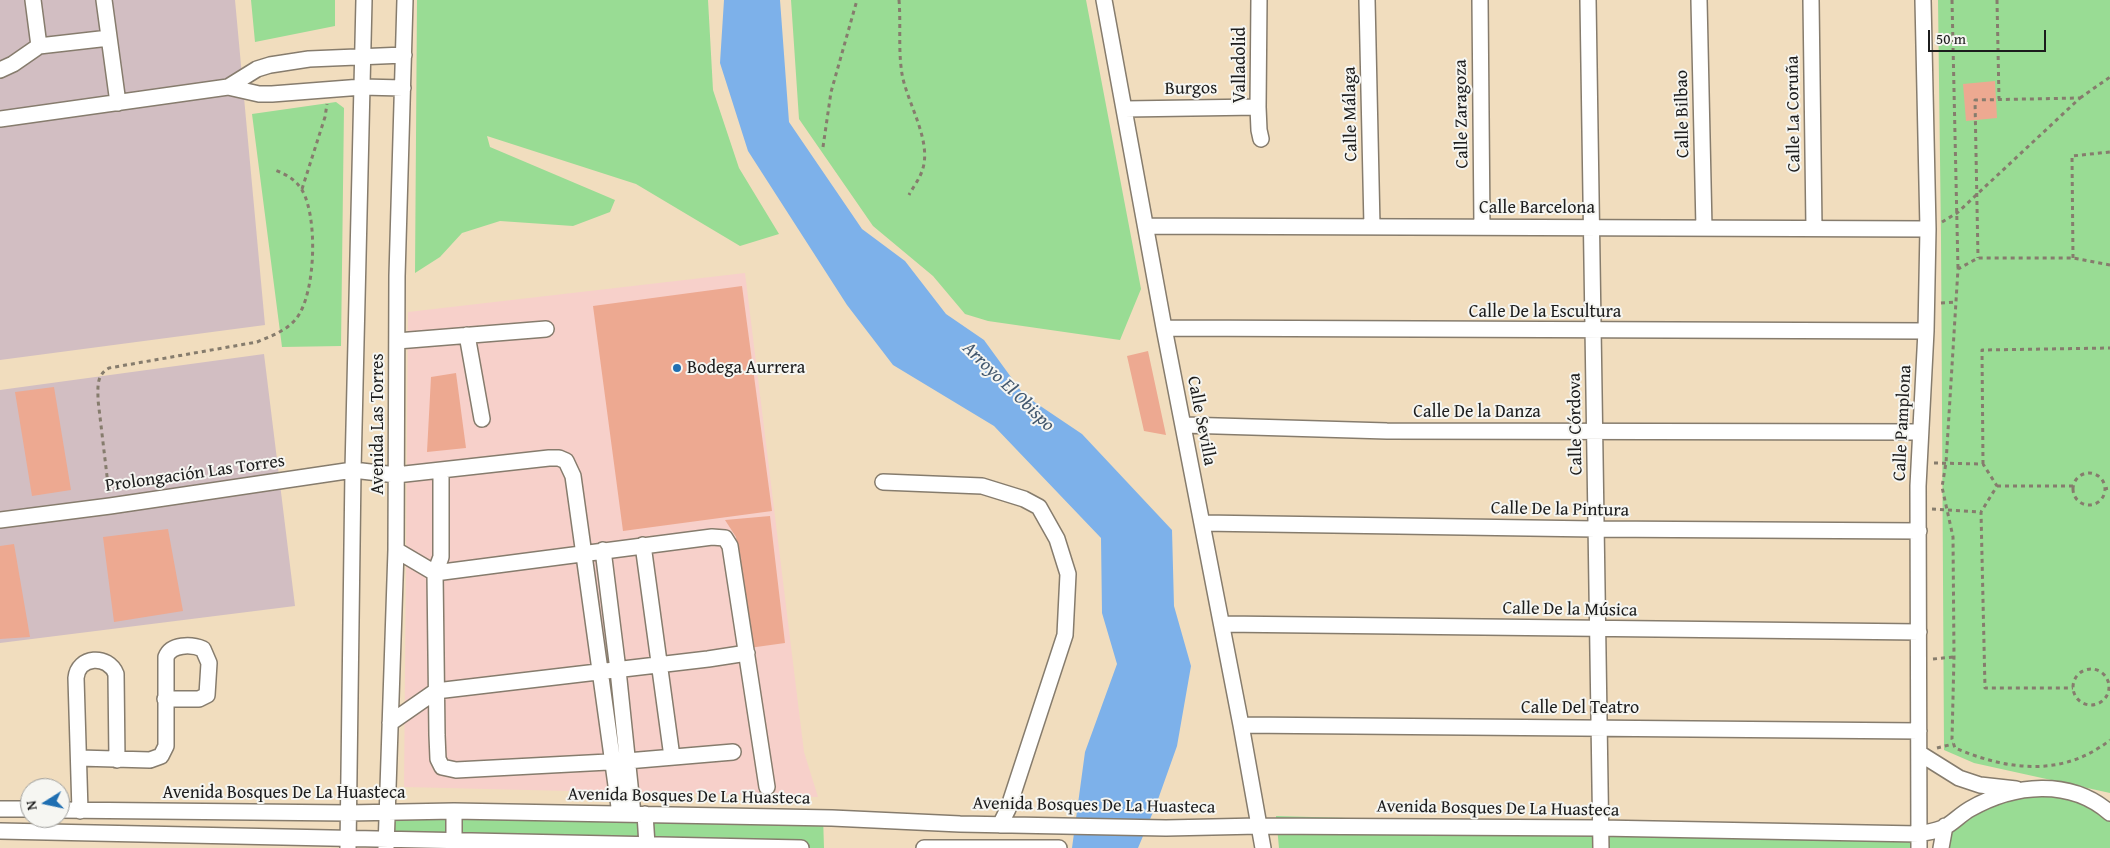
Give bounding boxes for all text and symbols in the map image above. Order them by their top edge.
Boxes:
scale bar [1930,20,2048,52]
street label: Valladolid [1229,27,1251,103]
text: 50 m [1936,28,1966,49]
street label: Calle La Coruña [1782,55,1806,173]
street label: Calle Zaragoza [1450,59,1474,169]
street label: Calle Málaga [1339,66,1363,162]
street label: Calle Bilbao [1671,70,1695,158]
street label: Burgos [1164,78,1218,100]
street label: Calle Barcelona [1479,197,1595,219]
street label: Calle De la Escultura [1469,301,1621,323]
water label: Arroyo El Obispo [957,337,1059,437]
street label: Avenida Las Torres [367,353,389,495]
place label: Bodega Aurrera [687,357,805,379]
marker: Bodega Aurrera [671,362,683,374]
street label: Calle Pamplona [1889,364,1917,482]
street label: Calle Córdova [1564,373,1588,475]
street label: Calle Sevilla [1182,374,1220,468]
street label: Calle De la Danza [1413,401,1541,423]
street label: Prolongación Las Torres [104,451,286,497]
street label: Calle De la Pintura [1491,498,1629,522]
street label: Calle De la Música [1502,598,1638,622]
street label: Calle Del Teatro [1521,697,1639,719]
north arrow [20,778,70,828]
street label: Avenida Bosques De La Huasteca [163,782,405,804]
street label: Avenida Bosques De La Huasteca [567,784,811,810]
street label: Avenida Bosques De La Huasteca [972,793,1216,819]
street label: Avenida Bosques De La Huasteca [1376,796,1620,822]
text: N [21,799,42,812]

